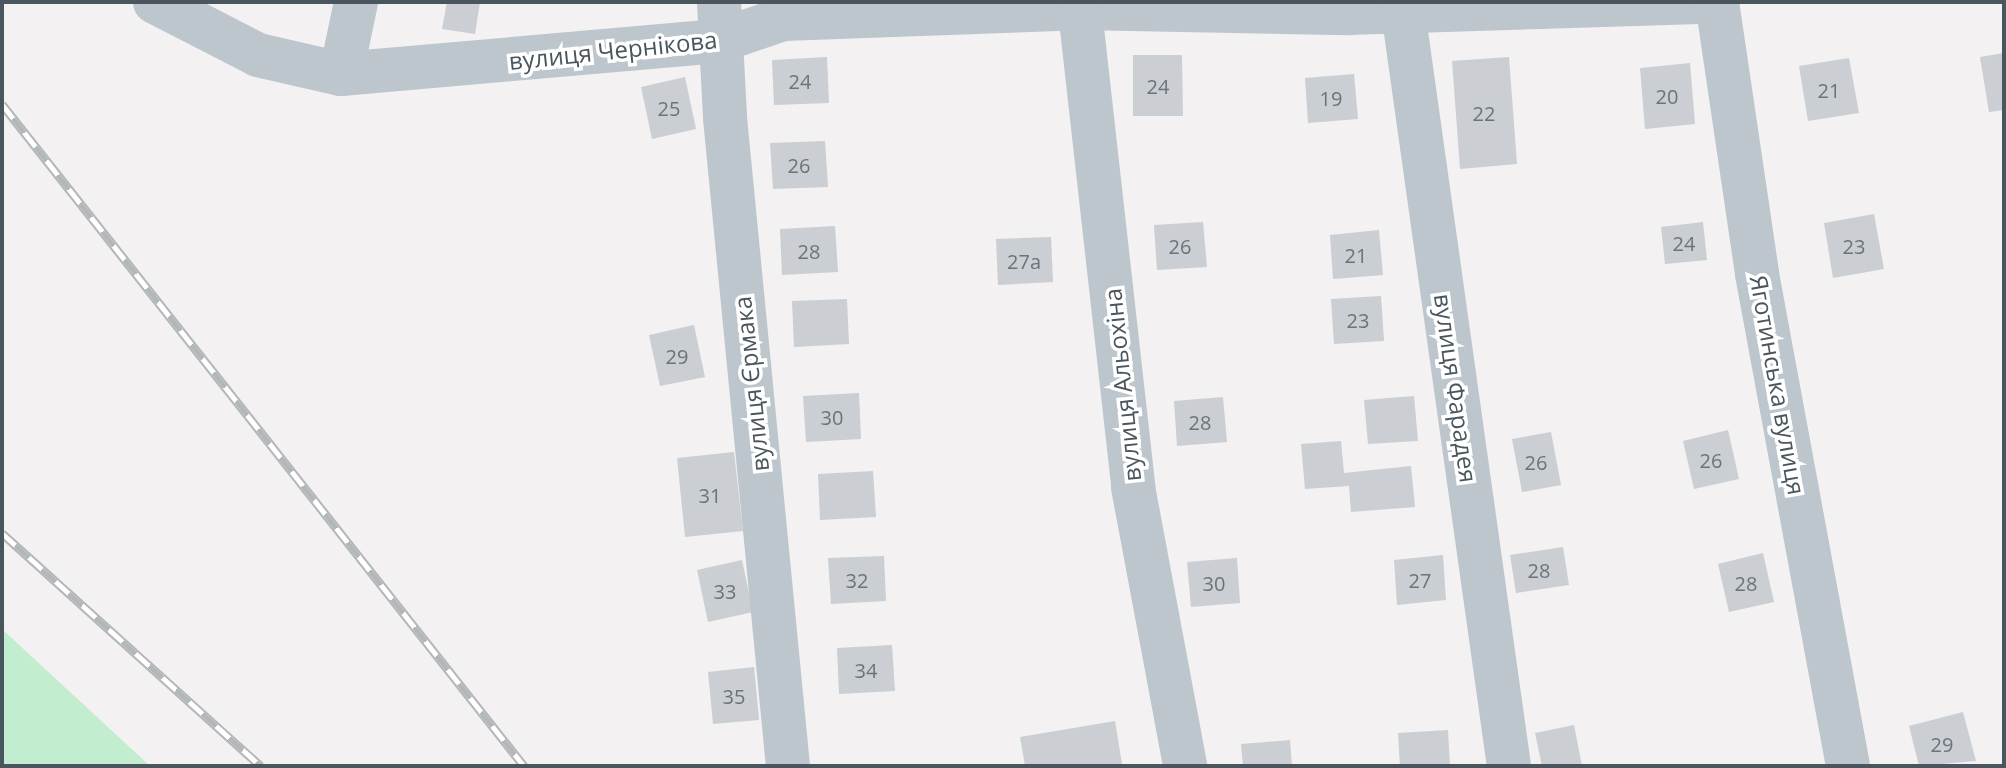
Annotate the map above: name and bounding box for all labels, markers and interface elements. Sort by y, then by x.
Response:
street label: вулиця Чернікова [507,25,719,75]
house number: 24 [789,69,811,93]
house number: 24 [1147,74,1169,98]
house number: 21 [1818,78,1840,102]
house number: 20 [1656,84,1678,108]
house number: 19 [1320,86,1342,110]
house number: 25 [658,96,680,120]
house number: 22 [1473,101,1495,125]
house number: 26 [788,153,810,177]
house number: 24 [1673,231,1695,255]
house number: 26 [1169,234,1191,258]
house number: 23 [1843,234,1865,258]
house number: 28 [798,239,820,263]
house number: 21 [1345,243,1367,267]
house number: 27а [1007,249,1041,273]
street label: Яготинська вулиця [1745,273,1811,497]
street label: вулиця Альохіна [1098,287,1146,483]
street label: вулиця Фарадея [1428,292,1484,484]
street label: вулиця Єрмака [727,295,775,473]
house number: 23 [1347,308,1369,332]
house number: 29 [666,344,688,368]
house number: 30 [821,405,843,429]
house number: 28 [1189,410,1211,434]
house number: 26 [1700,448,1722,472]
house number: 26 [1525,450,1547,474]
house number: 31 [699,483,721,507]
house number: 28 [1528,558,1550,582]
house number: 32 [846,568,868,592]
house number: 27 [1409,568,1431,592]
house number: 30 [1203,571,1225,595]
house number: 28 [1735,571,1757,595]
house number: 33 [714,579,736,603]
house number: 34 [855,658,877,682]
house number: 35 [723,684,745,708]
house number: 29 [1931,732,1953,756]

